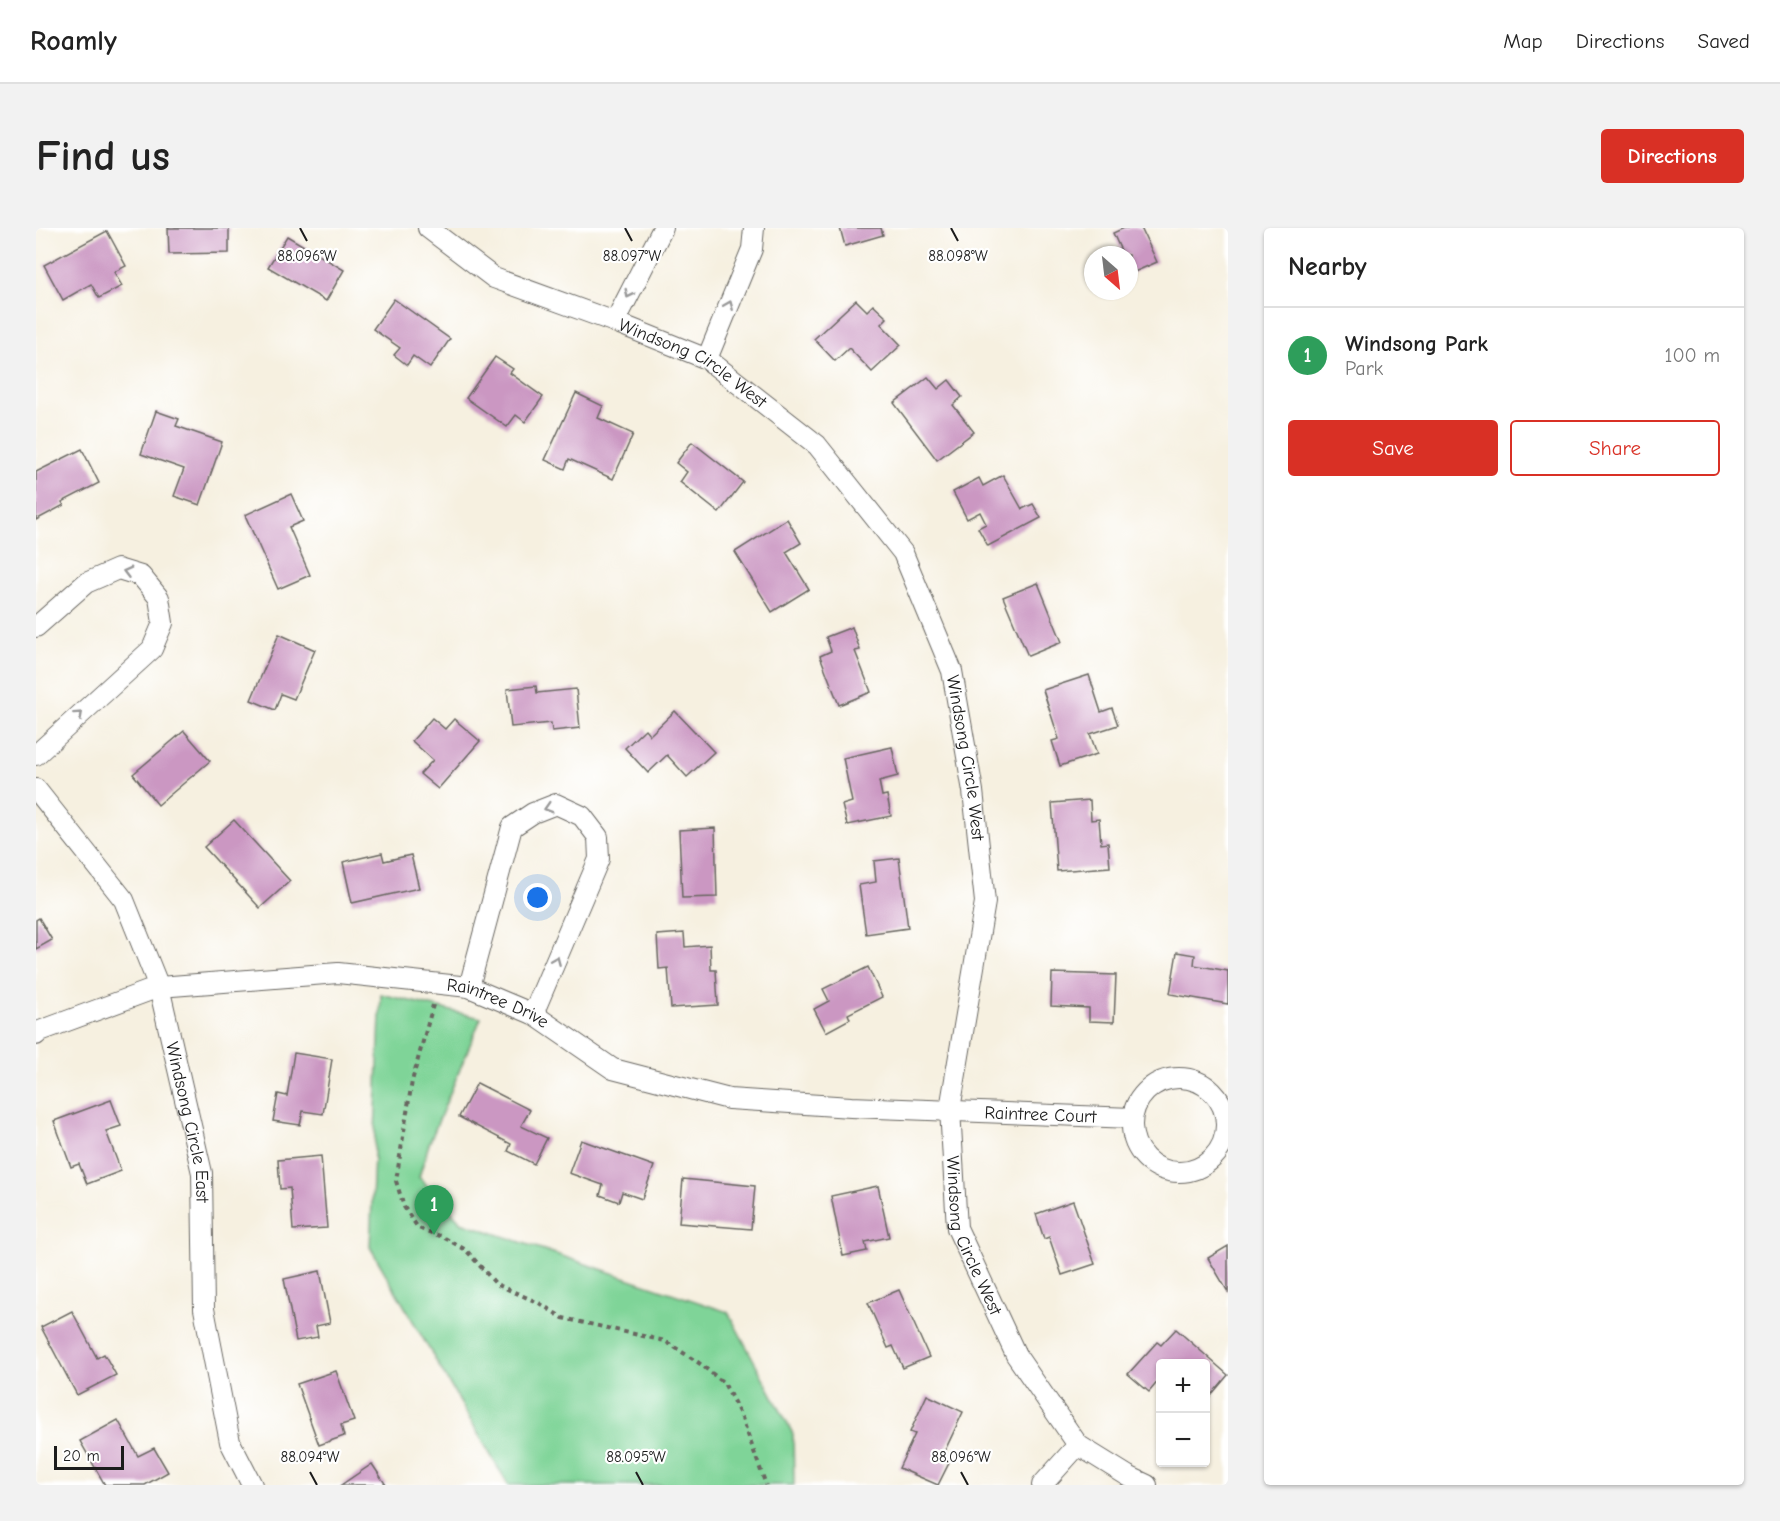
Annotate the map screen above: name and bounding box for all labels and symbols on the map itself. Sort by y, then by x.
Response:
north arrow [1084,246,1138,300]
text: 88.096°W [277,247,337,265]
text: 88.097°W [603,247,661,265]
text: 88.098°W [928,247,988,265]
one-way arrow [625,287,637,298]
one-way arrow [722,300,735,311]
street label: Windsong Circle West [615,315,771,413]
one-way arrow [122,567,132,580]
street label: Windsong Circle West [942,673,988,842]
one-way arrow [72,711,83,722]
one-way arrow [544,801,554,813]
your location [523,883,552,912]
one-way arrow [549,955,561,966]
street label: Raintree Drive [446,975,553,1033]
street label: Windsong Circle East [161,1040,212,1204]
street label: Raintree Court [984,1102,1098,1128]
street label: Windsong Circle West [942,1155,1006,1319]
pin: 1 [414,1186,454,1235]
scale bar [54,1443,124,1470]
text: 88.094°W [281,1448,339,1466]
text: 88.095°W [606,1448,666,1466]
text: 88.096°W [931,1448,991,1466]

